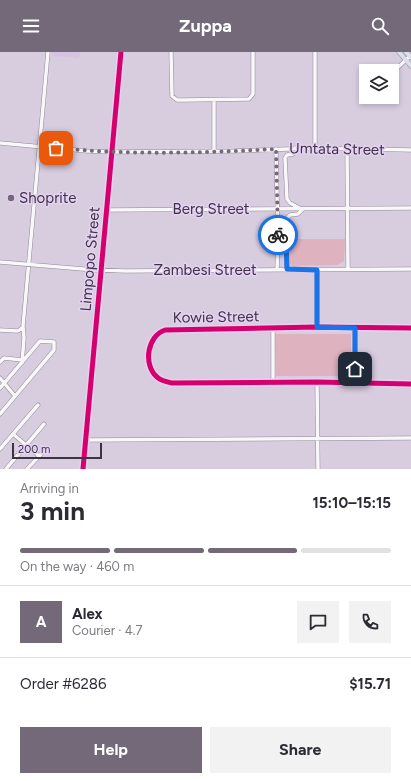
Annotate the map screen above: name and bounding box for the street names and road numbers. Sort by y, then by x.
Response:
street label: Umtata Street [289,139,385,159]
street label: Berg Street [173,200,250,218]
street label: Limpopo Street [76,206,104,312]
street label: Zambesi Street [153,261,257,279]
street label: Kowie Street [173,307,260,327]

